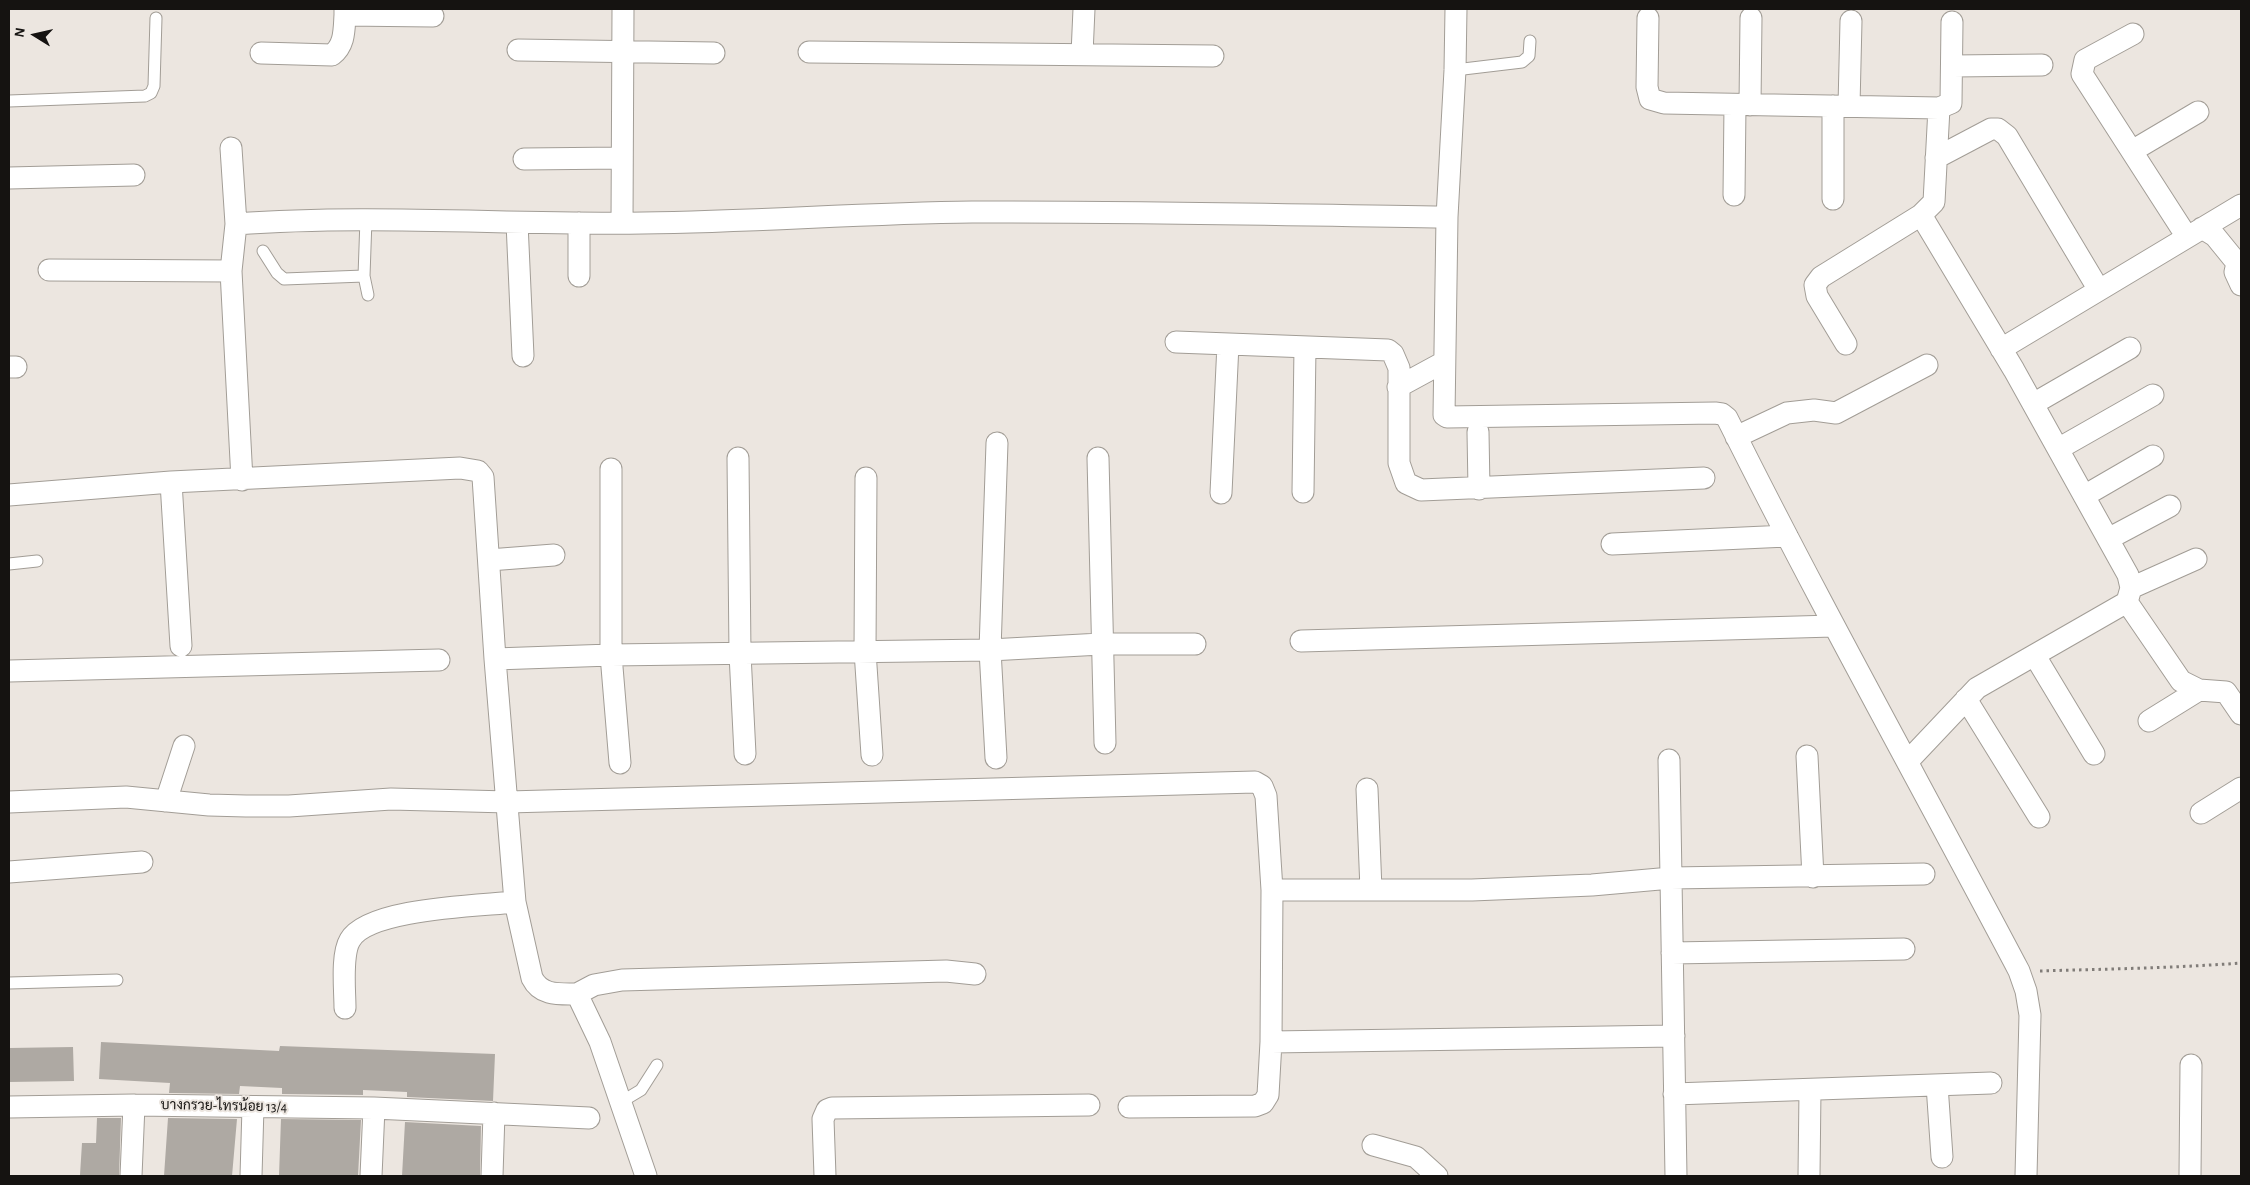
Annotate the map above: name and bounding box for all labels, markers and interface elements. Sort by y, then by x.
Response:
north arrow [10,10,60,60]
text: N [12,26,28,38]
street label: บางกรวย-ไทรน้อย 13/4 [161,1096,287,1116]

